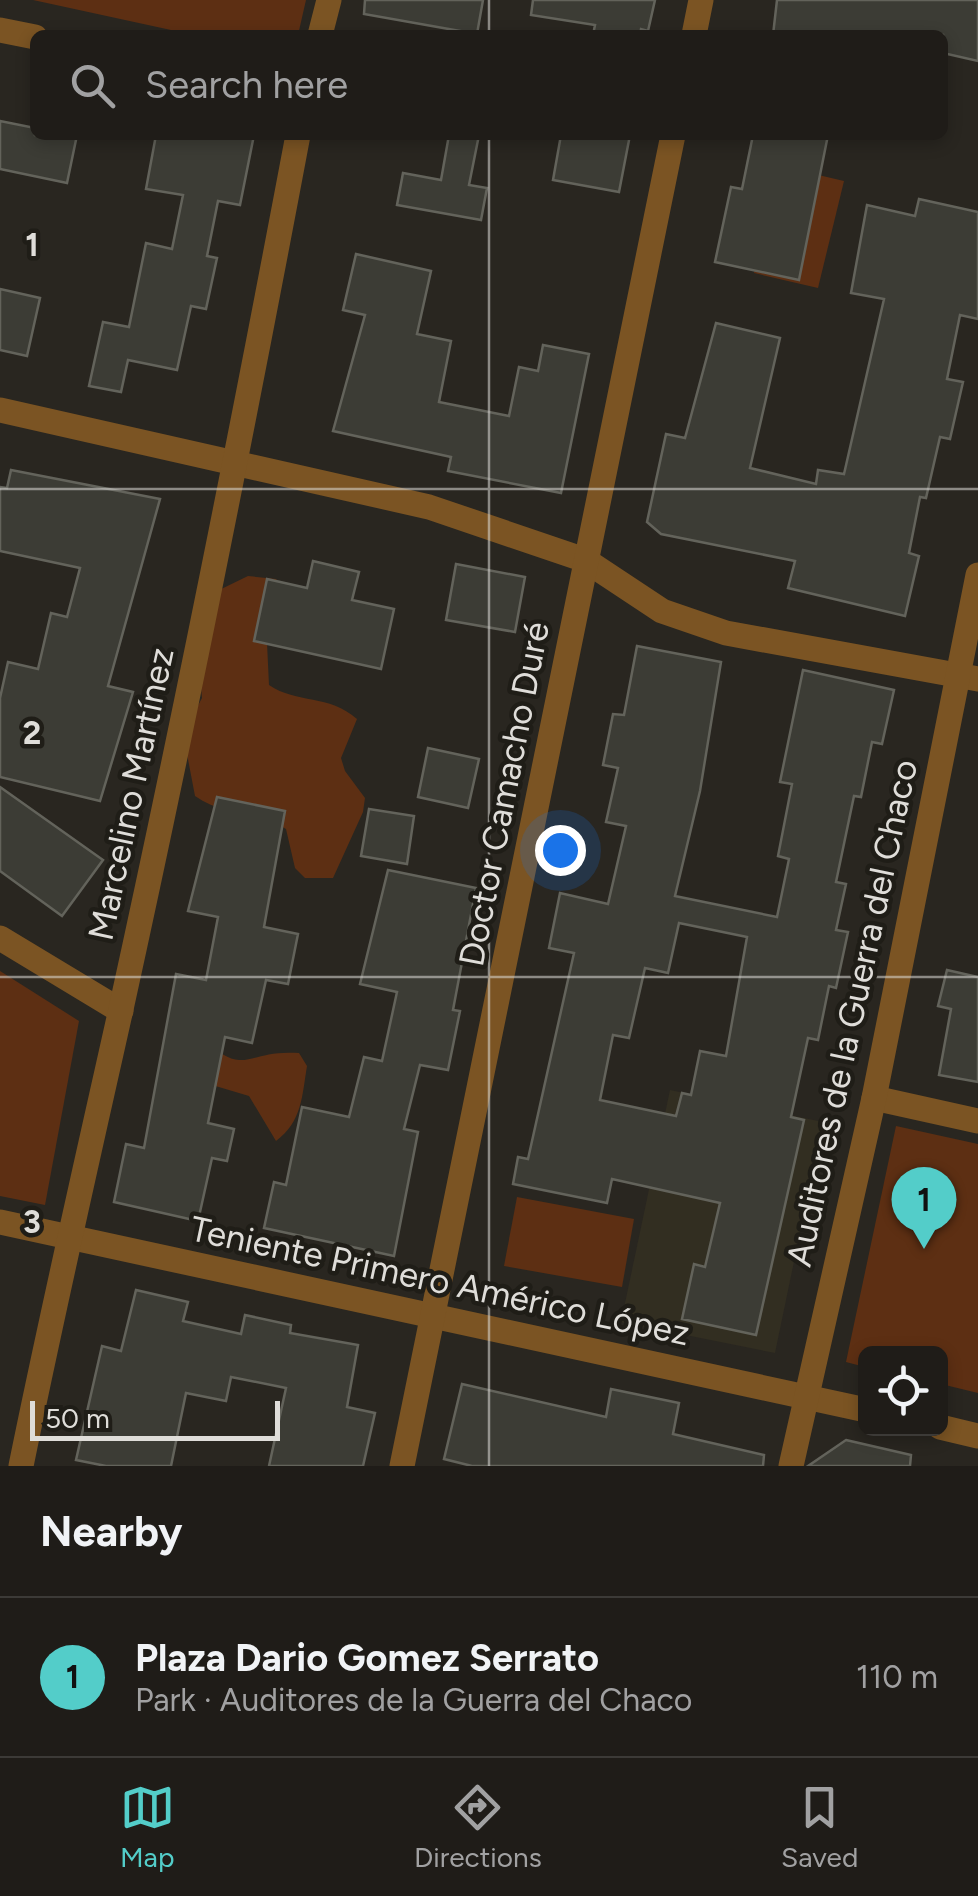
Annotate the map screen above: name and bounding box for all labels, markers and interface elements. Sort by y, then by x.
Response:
search box [30,30,948,140]
icon: search [65,58,120,113]
text: Search here [145,62,348,108]
text: 1 [25,226,39,264]
street label: Doctor Camacho Duré [450,618,558,970]
street label: Marcelino Martínez [79,644,183,944]
text: 2 [23,714,41,752]
street label: Auditores de la Guerra del Chaco [778,756,926,1270]
your location [535,825,586,876]
pin: 1 [892,1166,956,1249]
text: 3 [23,1203,41,1241]
street label: Teniente Primero Américo López [187,1208,693,1354]
map controls [858,1346,948,1436]
button: locate [858,1346,948,1436]
scale bar [30,1396,280,1440]
text: 50 m [45,1401,110,1435]
text: Nearby [40,1506,182,1557]
text: Plaza Dario Gomez Serrato [135,1635,599,1681]
text: 1 [66,1658,79,1696]
text: 110 m [856,1658,938,1696]
text: Park · Auditores de la Guerra del Chaco [135,1681,692,1719]
tab: Map [120,1780,175,1874]
tab: Directions [414,1780,542,1874]
tab: Saved [781,1780,858,1874]

